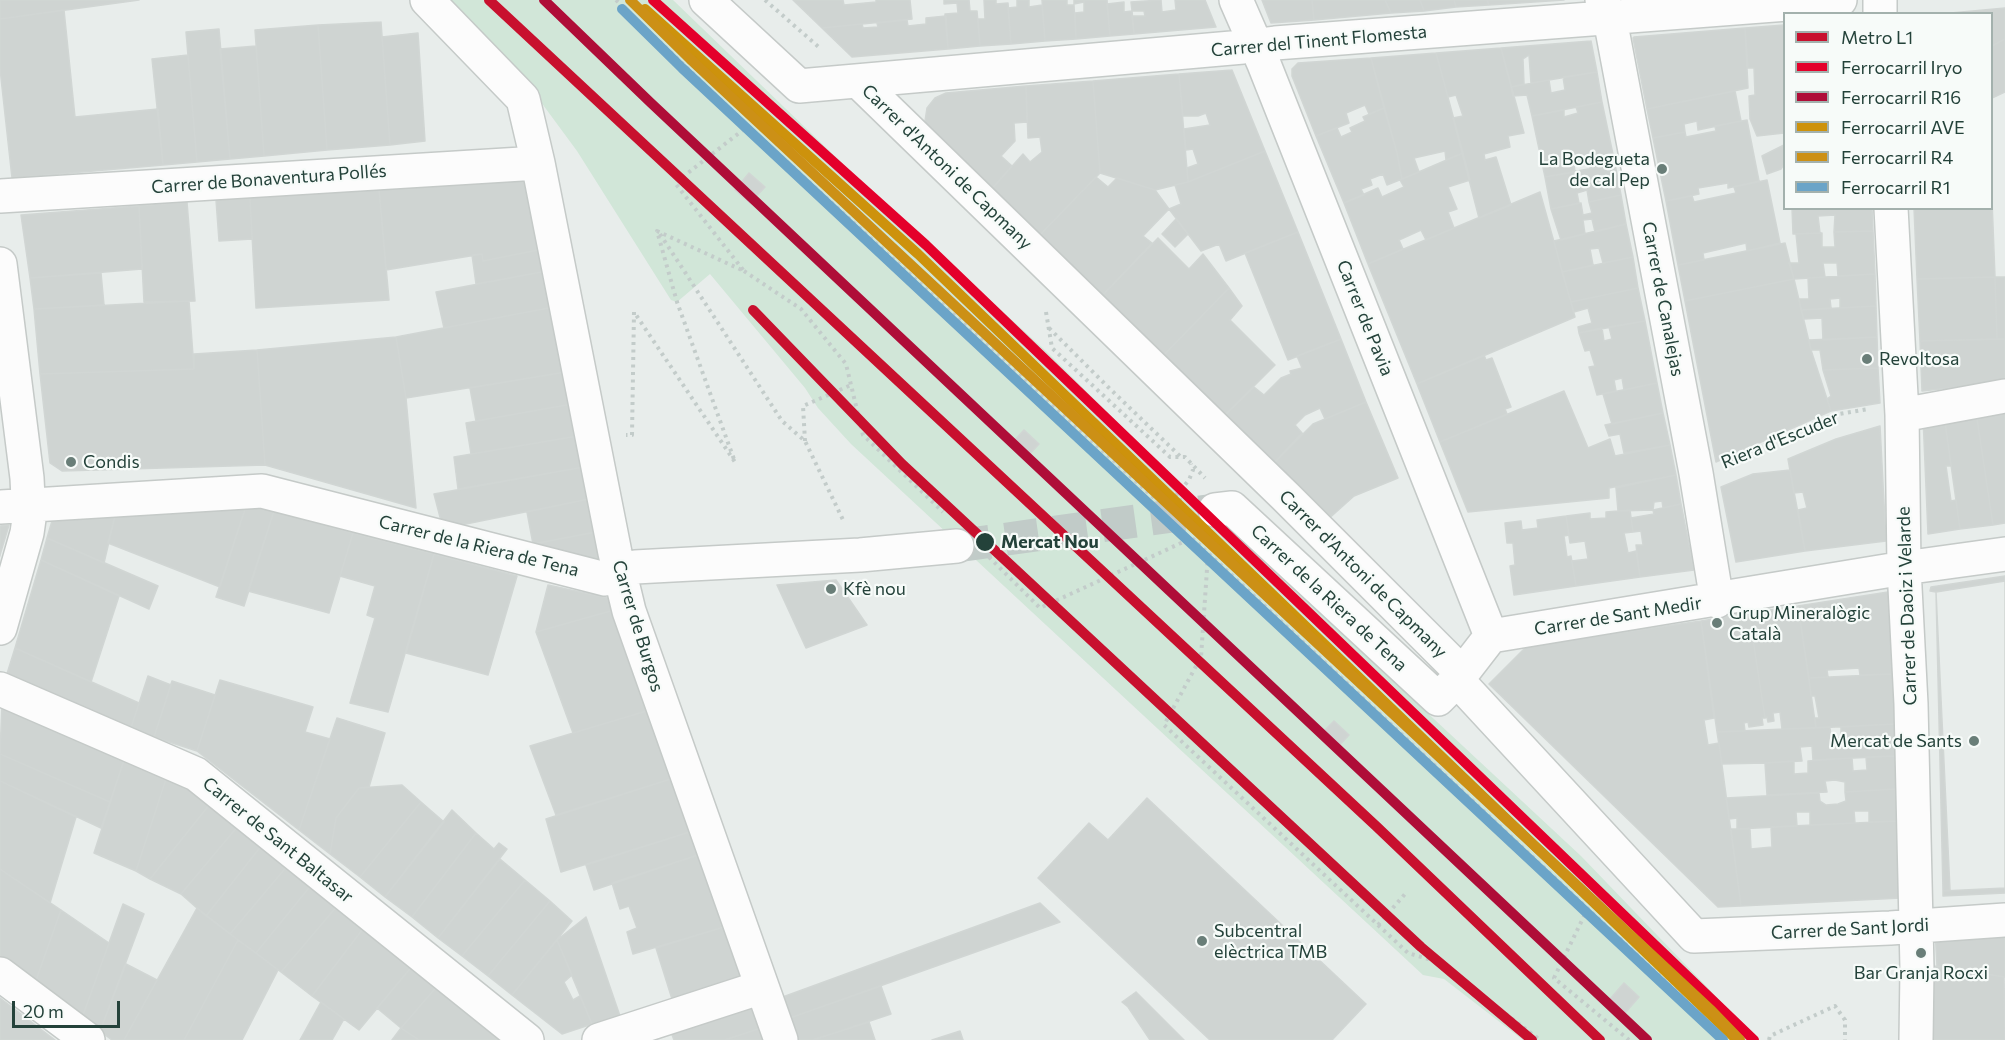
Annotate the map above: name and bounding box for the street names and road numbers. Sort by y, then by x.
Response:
street label: Carrer del Tinent Flomesta [1210,21,1428,61]
street label: Carrer d'Antoni de Capmany [857,80,1037,254]
street label: Carrer de Bonaventura Pollés [151,160,387,198]
street label: Carrer de Canalejas [1637,220,1689,378]
street label: Carrer de Pavia [1332,257,1398,379]
street label: Riera d'Escuder [1718,407,1842,473]
street label: Carrer d'Antoni de Capmany [1275,486,1451,662]
street label: Carrer de Daoiz i Velarde [1893,506,1921,706]
street label: Carrer de la Riera de Tena [377,511,581,581]
street label: Carrer de la Riera de Tena [1246,520,1412,676]
street label: Carrer de Burgos [608,558,668,694]
street label: Carrer de Sant Medir [1533,592,1703,640]
street label: Carrer de Sant Baltasar [198,773,358,907]
street label: Carrer de Sant Jordi [1770,914,1930,944]

